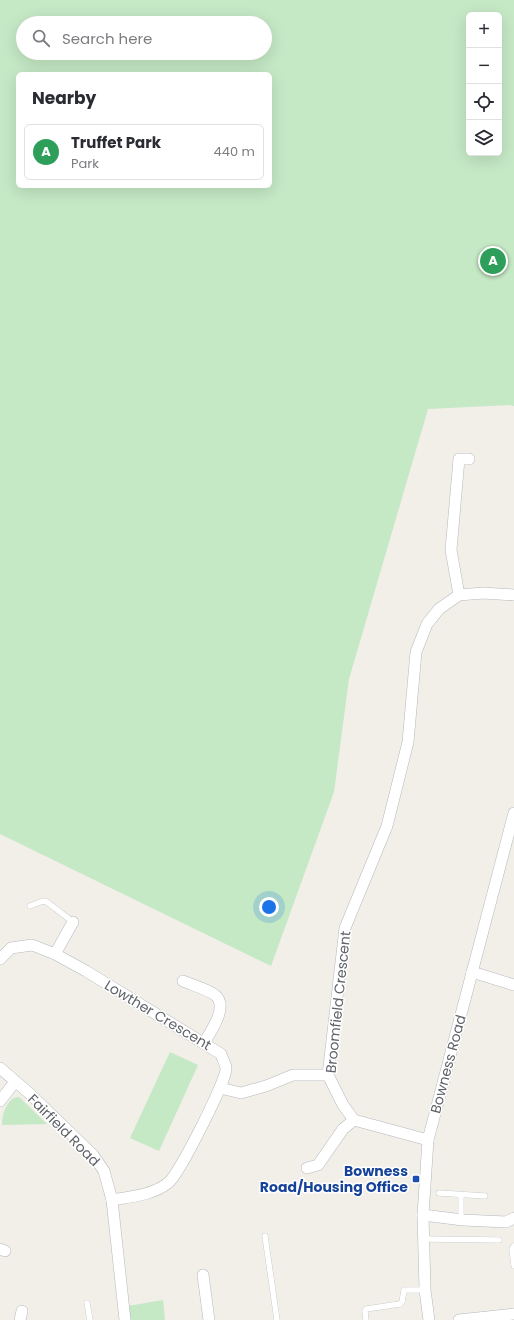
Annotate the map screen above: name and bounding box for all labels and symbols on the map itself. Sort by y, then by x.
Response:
pin: A [480,246,506,276]
your location [259,897,279,917]
street label: Broomfield Crescent [321,930,355,1074]
street label: Lowther Crescent [101,975,215,1055]
street label: Bowness Road [425,1012,471,1116]
street label: Fairfield Road [23,1089,105,1171]
place label: Bowness Road/Housing Office [260,1161,408,1197]
marker: Bowness Road/Housing Office [411,1174,421,1184]

